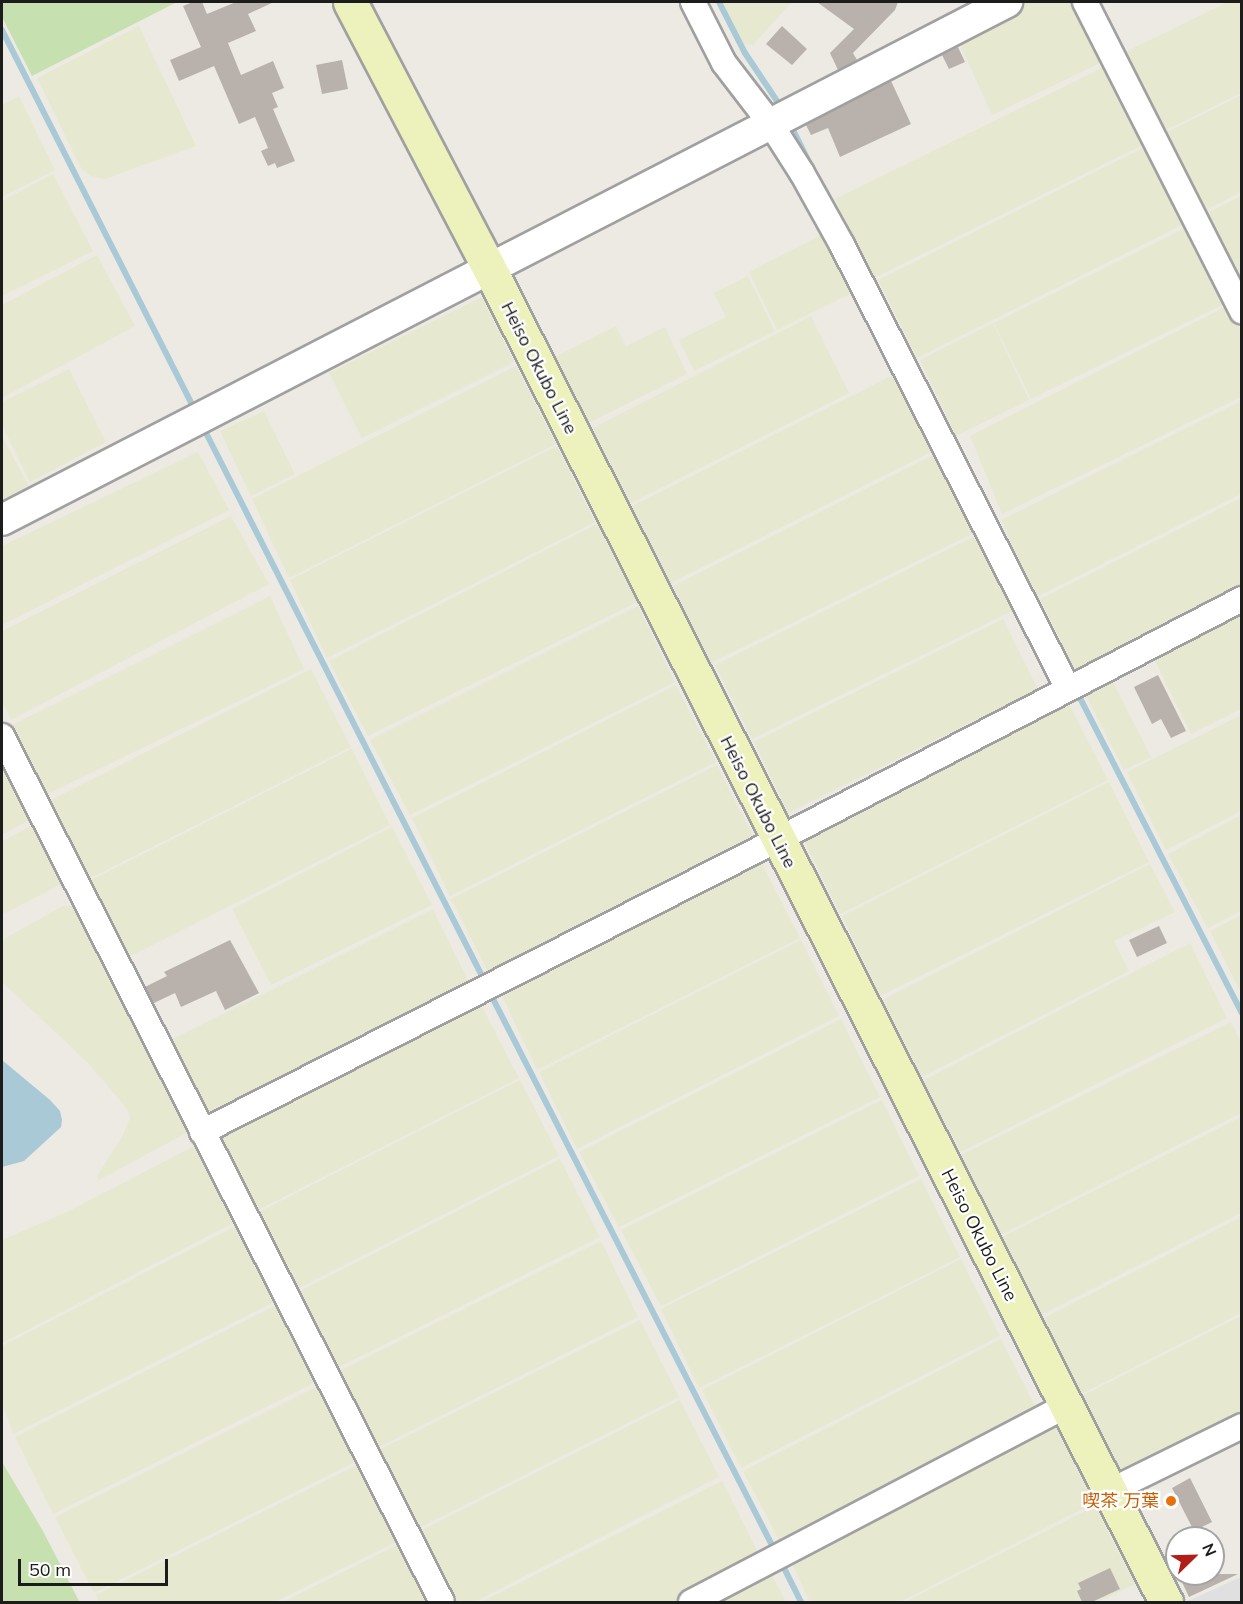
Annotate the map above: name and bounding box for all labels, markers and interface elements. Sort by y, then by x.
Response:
street label: Heiso Okubo Line [496,298,582,438]
street label: Heiso Okubo Line [715,732,801,872]
street label: Heiso Okubo Line [936,1165,1022,1305]
place label: 喫茶 万葉 [1082,1490,1159,1512]
marker: 喫茶 万葉 [1164,1494,1178,1508]
north arrow [1165,1526,1225,1586]
text: N [1198,1540,1221,1559]
scale bar [21,1547,171,1585]
text: 50 m [29,1558,71,1581]

